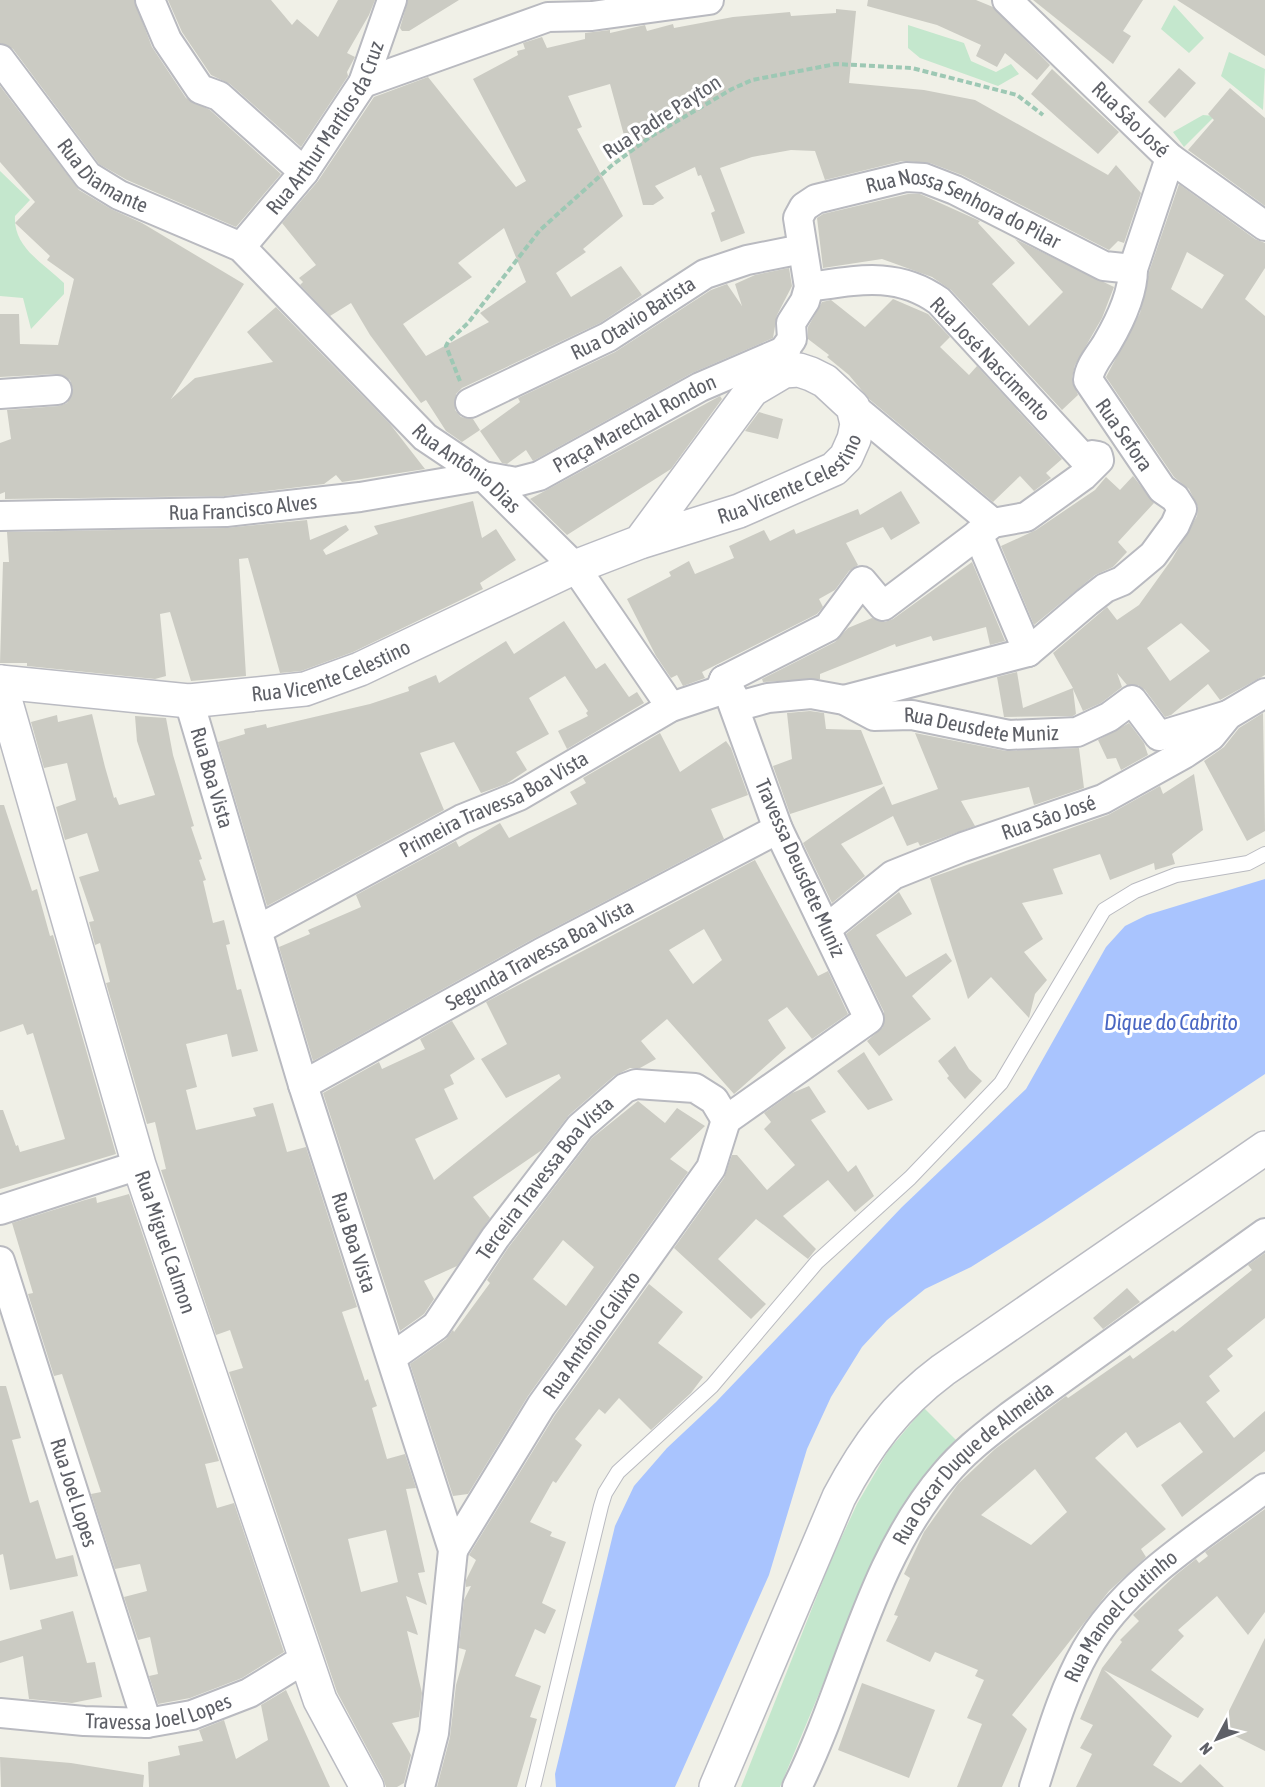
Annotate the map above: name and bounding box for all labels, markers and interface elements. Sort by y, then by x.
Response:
street label: Rua Arthur Martios da Cruz [261,37,388,219]
street label: Rua Padre Payton [598,69,725,163]
street label: Rua Sâo José [1088,76,1175,162]
street label: Rua Diamante [53,133,152,217]
street label: Rua Nossa Senhora do Pilar [863,163,1066,253]
street label: Rua Otavio Batista [567,271,699,364]
street label: Rua José Nascimento [926,292,1056,425]
street label: Praça Marechal Rondon [548,369,719,477]
street label: Rua Sefora [1091,394,1158,475]
street label: Rua Antônio Dias [408,418,526,517]
street label: Rua Vicente Celestino [714,430,866,528]
street label: Rua Francisco Alves [168,489,318,524]
street label: Rua Vicente Celestino [250,634,414,705]
street label: Rua Deusdete Muniz [903,702,1059,746]
street label: Rua Boa Vista [186,724,239,831]
street label: Primeira Travessa Boa Vista [395,745,592,862]
street label: Travessa Deusdete Muniz [751,775,851,961]
street label: Rua Sâo José [998,789,1099,844]
street label: Segunda Travessa Boa Vista [441,894,637,1015]
water label: Dique do Cabrito [1104,1009,1238,1035]
street label: Terceira Travessa Boa Vista [471,1091,618,1264]
street label: Rua Miguel Calmon [131,1167,201,1316]
street label: Rua Boa Vista [327,1189,382,1295]
street label: Rua Antônio Calixto [537,1266,645,1403]
street label: Rua Oscar Duque de Almeida [887,1376,1058,1548]
street label: Rua Joel Lopes [46,1435,103,1550]
street label: Rua Manoel Coutinho [1059,1544,1182,1686]
street label: Travessa Joel Lopes [85,1688,234,1734]
north arrow [1187,1709,1247,1769]
text: N [1196,1739,1216,1758]

